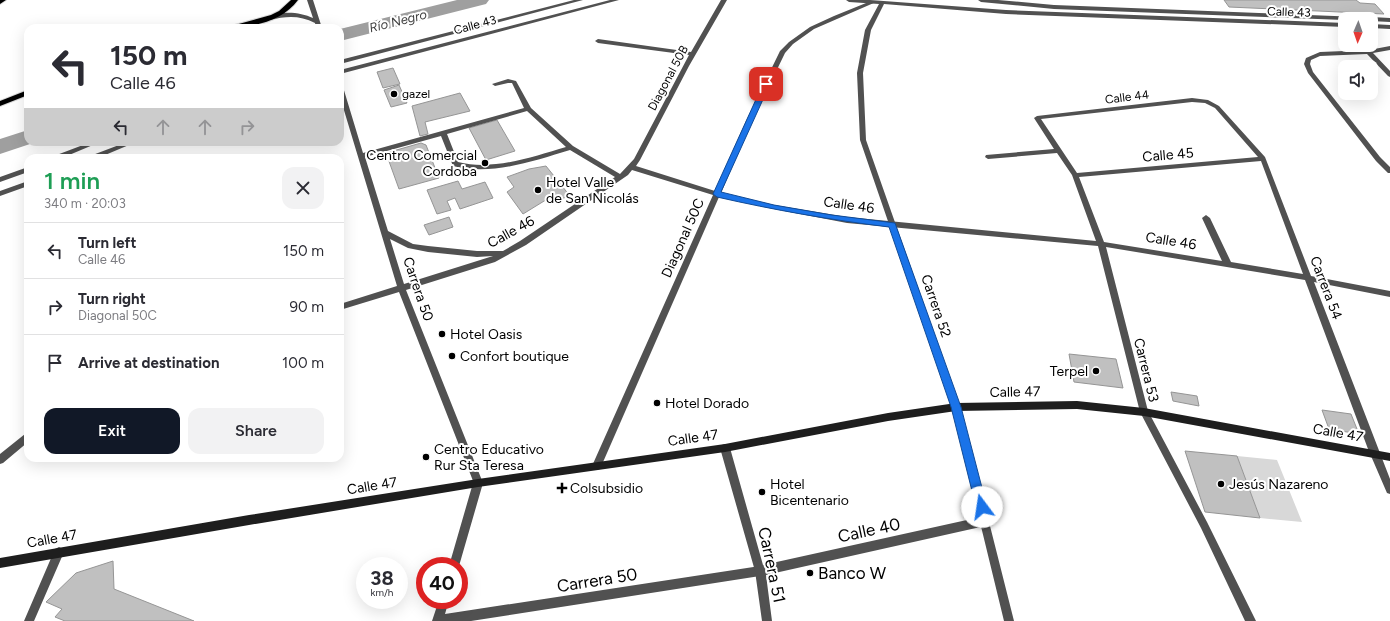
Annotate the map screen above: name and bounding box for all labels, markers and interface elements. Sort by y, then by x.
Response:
street label: Calle 43 [1267,4,1311,20]
water label: Río Negro [368,7,429,35]
north arrow [1338,12,1378,52]
map controls [1338,12,1378,100]
street label: Calle 43 [452,13,498,37]
text: 150 m [110,38,187,72]
icon: left [44,40,96,92]
street label: Diagonal 50B [645,43,691,113]
button: sound [1338,60,1378,100]
pin [749,67,783,101]
text: Calle 46 [110,72,176,94]
icon: arrive [755,73,777,95]
place label: gazel [402,87,430,101]
street label: Calle 44 [1104,87,1150,107]
marker: gazel [389,89,399,99]
icon: left [110,116,132,138]
icon: ahead [152,116,174,138]
icon: ahead [194,116,216,138]
icon: right [236,116,258,138]
street label: Calle 45 [1142,144,1194,166]
place label: Centro Comercial Cordoba [366,147,477,180]
marker: Centro Comercial Cordoba [480,158,490,168]
text: 1 min [44,166,100,195]
button: close [282,167,324,209]
place label: Hotel Valle de San Nicolás [546,174,639,207]
marker: Hotel Valle de San Nicolás [533,185,543,195]
street label: Calle 46 [823,193,876,217]
text: 340 m · 20:03 [44,196,126,211]
street label: Diagonal 50C [658,196,708,280]
street label: Calle 46 [485,212,538,252]
street label: Calle 46 [1144,229,1198,253]
text: Turn left [78,234,136,252]
icon: left [44,240,66,262]
text: 150 m [283,242,324,260]
text: Calle 46 [78,252,125,267]
street label: Carrera 54 [1306,254,1346,322]
street label: Carrera 50 [399,255,437,323]
street label: Carrera 52 [917,272,955,340]
text: Turn right [78,290,146,308]
icon: right [44,296,66,318]
text: 90 m [289,298,324,316]
text: Diagonal 50C [78,308,157,323]
place label: Hotel Oasis [450,326,522,343]
marker: Hotel Oasis [437,329,447,339]
street label: Carrera 53 [1130,336,1162,404]
place label: Confort boutique [460,348,569,365]
marker: Confort boutique [447,351,457,361]
icon: arrive [44,352,66,374]
text: Arrive at destination [78,354,219,372]
text: 100 m [282,354,324,372]
place label: Terpel [1050,363,1088,380]
marker: Terpel [1091,366,1101,376]
street label: Calle 47 [989,383,1041,401]
place label: Hotel Dorado [665,395,749,412]
marker: Hotel Dorado [652,398,662,408]
button: Exit [44,408,180,454]
button: Share [188,408,324,454]
street label: Calle 47 [1312,420,1365,446]
street label: Calle 47 [667,426,720,450]
place label: Centro Educativo Rur Sta Teresa [434,441,544,474]
marker: Centro Educativo Rur Sta Teresa [421,452,431,462]
street label: Calle 47 [346,474,399,498]
place label: Hotel Bicentenario [770,476,849,509]
place label: Jesús Nazareno [1229,476,1328,493]
marker: Jesús Nazareno [1216,479,1226,489]
place label: Colsubsidio [570,480,643,497]
marker: Colsubsidio [557,483,567,493]
position arrow [961,486,1003,528]
marker: Hotel Bicentenario [757,487,767,497]
street label: Calle 40 [836,514,902,546]
street label: Carrera 51 [754,525,790,605]
street label: Calle 47 [26,526,79,552]
speed limit sign: 40 [416,557,468,609]
place label: Banco W [818,563,887,583]
street label: Carrera 50 [555,564,639,596]
text: 38 [370,566,394,590]
marker: Banco W [805,568,815,578]
text: km/h [371,586,393,599]

